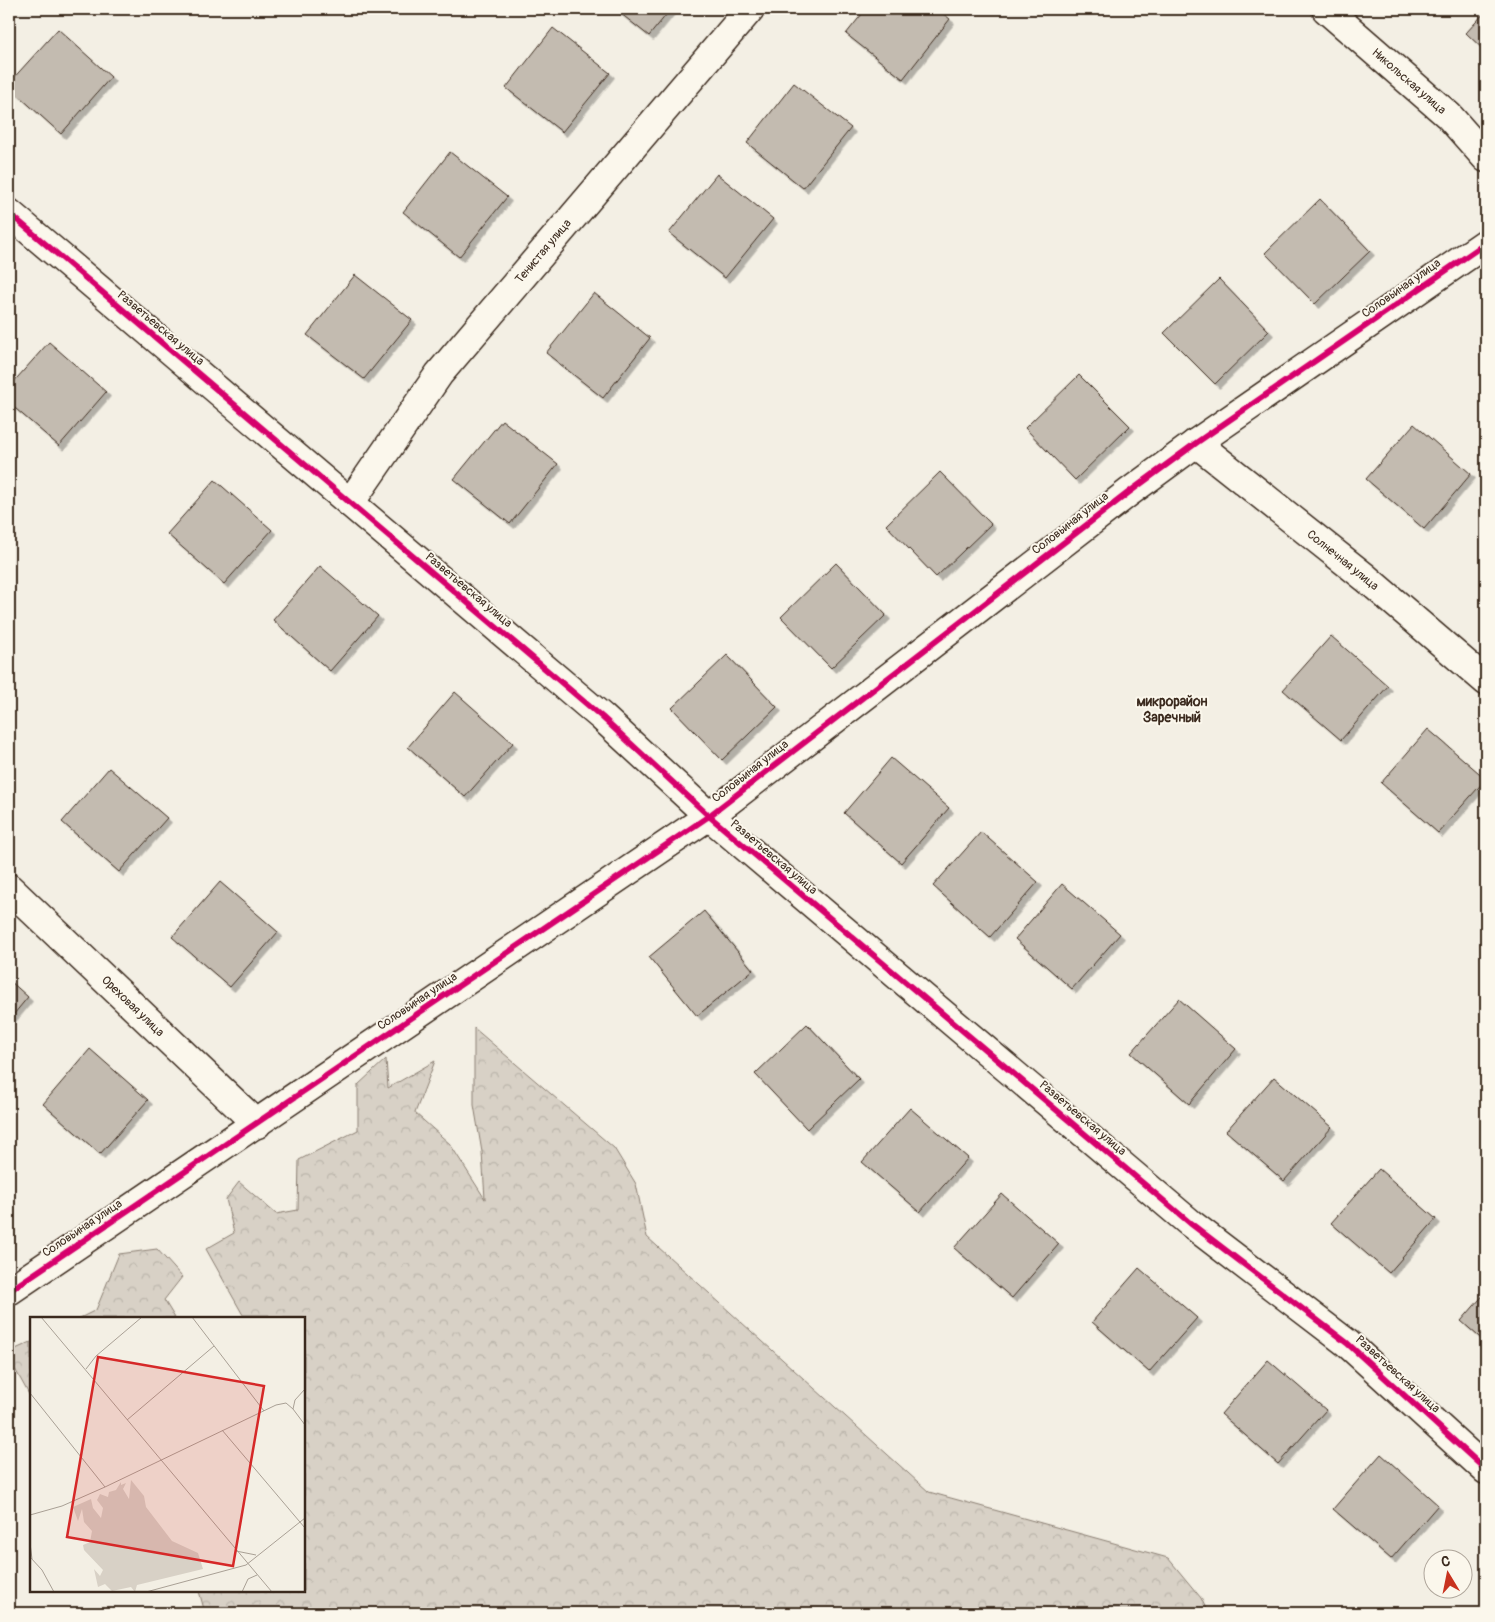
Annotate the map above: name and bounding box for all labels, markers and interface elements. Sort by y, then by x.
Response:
street label: Никольская улица [1369,45,1449,118]
street label: Тенистая улица [512,216,575,287]
street label: Соловьиная улица [1359,255,1444,321]
street label: Разветьевская улица [114,288,207,369]
street label: Соловьиная улица [1029,489,1112,558]
street label: Солнечная улица [1304,527,1382,594]
street label: Разветьевская улица [422,550,515,631]
district label: микрорайон Заречный [1136,693,1208,726]
street label: Соловьиная улица [709,737,792,806]
street label: Разветьевская улица [727,817,820,898]
street label: Соловьиная улица [375,969,460,1034]
street label: Ореховая улица [98,973,167,1040]
street label: Разветьевская улица [1036,1078,1129,1159]
street label: Соловьиная улица [40,1196,125,1261]
inset map [30,1317,305,1592]
street label: Разветьевская улица [1352,1332,1443,1417]
north arrow [1422,1550,1472,1600]
text: С [1440,1553,1452,1571]

